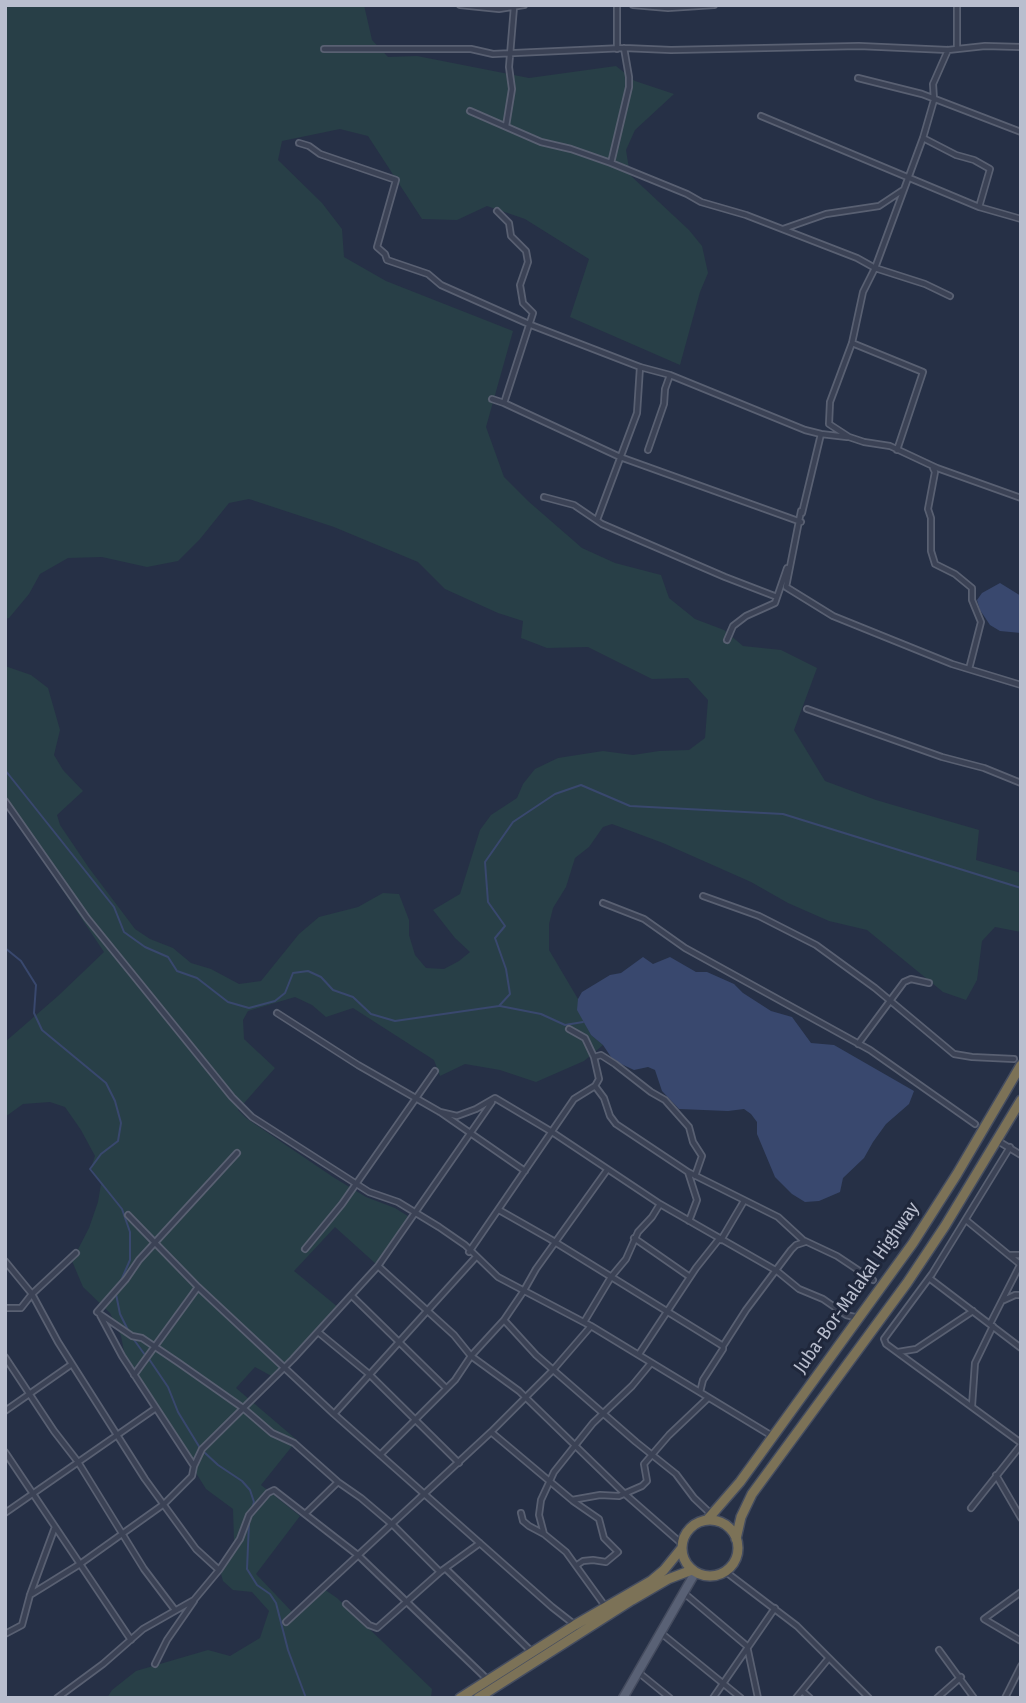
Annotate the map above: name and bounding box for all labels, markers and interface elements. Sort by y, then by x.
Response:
street label: Juba-Bor-Malakal Highway [789,1198,925,1378]

